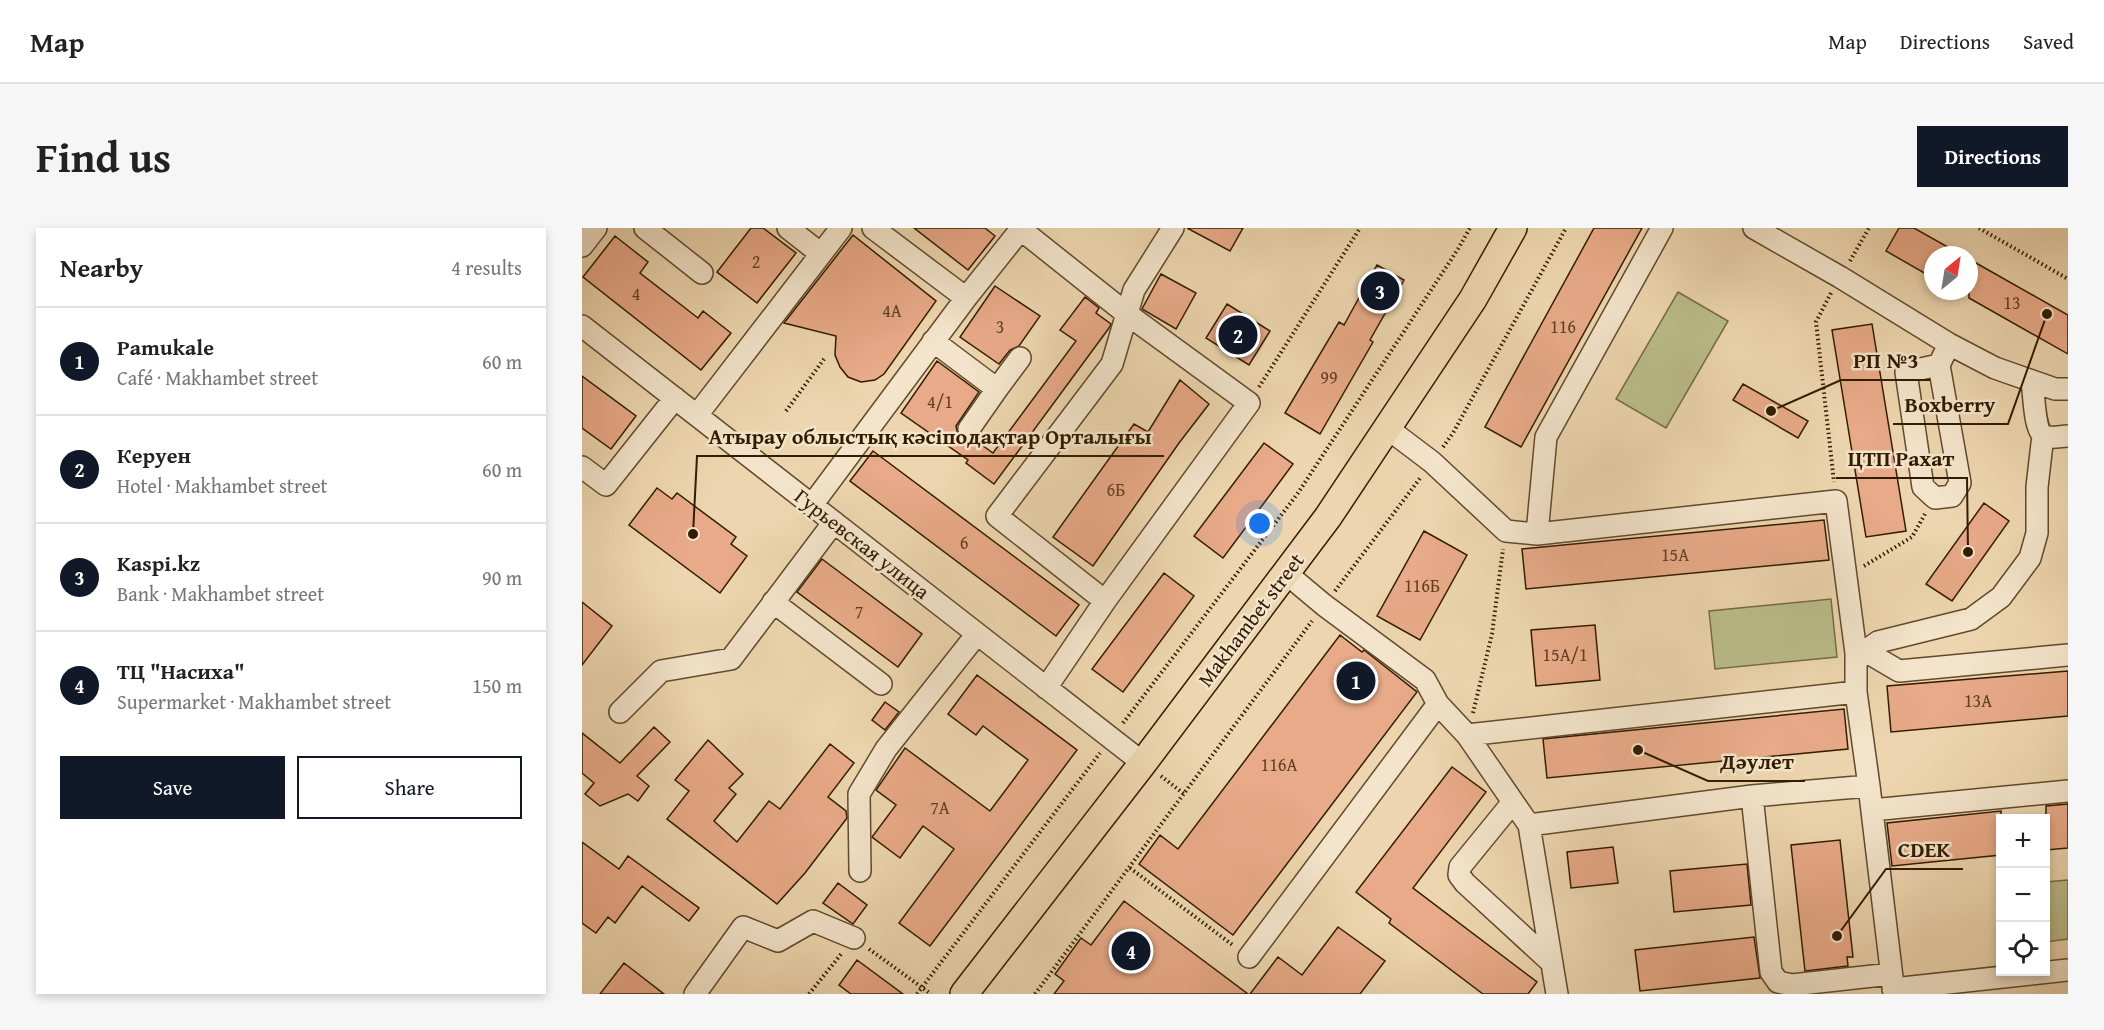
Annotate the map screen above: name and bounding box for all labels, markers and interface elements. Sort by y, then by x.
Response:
text: Map [30,21,84,62]
text: Map [1828,26,1867,57]
text: Directions [1900,26,1990,57]
text: Saved [2023,26,2074,57]
text: Find us [36,126,171,187]
button: Directions [1917,126,2068,187]
north arrow [1924,246,1978,300]
text: Nearby [60,248,143,287]
house number: 2 [752,248,760,275]
text: 4 results [451,253,522,282]
pin: 3 [1360,268,1400,314]
house number: 4 [632,280,640,307]
house number: 13 [2003,289,2021,316]
house number: 4А [882,297,902,324]
pin: 2 [1218,312,1258,358]
house number: 3 [996,313,1004,340]
house number: 116 [1550,313,1576,340]
text: Pamukale [117,331,214,363]
callout: РП №3 [1841,340,1930,380]
text: РП №3 [1853,344,1919,376]
text: 1 [74,347,85,376]
text: 60 m [482,347,522,376]
text: Café · Makhambet street [117,363,318,392]
house number: 99 [1320,364,1338,391]
callout: Boxberry [1893,384,2008,424]
house number: 4/1 [927,388,953,415]
text: Boxberry [1905,388,1996,420]
callout: Атырау облыстық кәсіподақтар Орталығы [697,416,1164,456]
text: Атырау облыстық кәсіподақтар Орталығы [709,420,1151,452]
callout: ЦТП Рахат [1836,438,1967,478]
text: Керуен [117,439,191,471]
text: ЦТП Рахат [1848,442,1954,474]
text: 2 [74,455,85,484]
text: 60 m [482,455,522,484]
text: Hotel · Makhambet street [117,471,328,500]
house number: 6Б [1107,476,1125,503]
street label: Гурьевская улица [788,481,937,606]
your location [1245,509,1274,538]
house number: 6 [960,529,968,556]
house number: 15А [1661,541,1689,568]
street label: Makhambet street [1190,546,1312,693]
text: Kaspi.kz [117,547,200,579]
text: 3 [74,563,85,592]
text: 90 m [482,563,522,592]
house number: 116Б [1404,572,1440,599]
text: Bank · Makhambet street [117,579,324,608]
house number: 7 [855,598,863,625]
house number: 15А/1 [1542,641,1588,668]
text: ТЦ "Насиха" [117,655,245,687]
pin: 1 [1336,658,1376,704]
text: 4 [74,671,85,700]
text: 150 m [472,671,522,700]
text: Supermarket · Makhambet street [117,687,391,716]
house number: 13А [1964,687,1992,714]
callout: Дәулет [1708,741,1805,781]
text: Дәулет [1719,745,1794,777]
house number: 116А [1261,751,1298,778]
button: Save [60,756,285,819]
button: Share [297,756,522,819]
house number: 7А [930,794,950,821]
map controls [1996,814,2050,976]
button: + [1996,814,2050,868]
callout: CDEK [1886,829,1963,869]
text: CDEK [1898,833,1950,865]
button: − [1996,868,2050,922]
button: locate [1996,922,2050,976]
pin: 4 [1112,928,1150,974]

